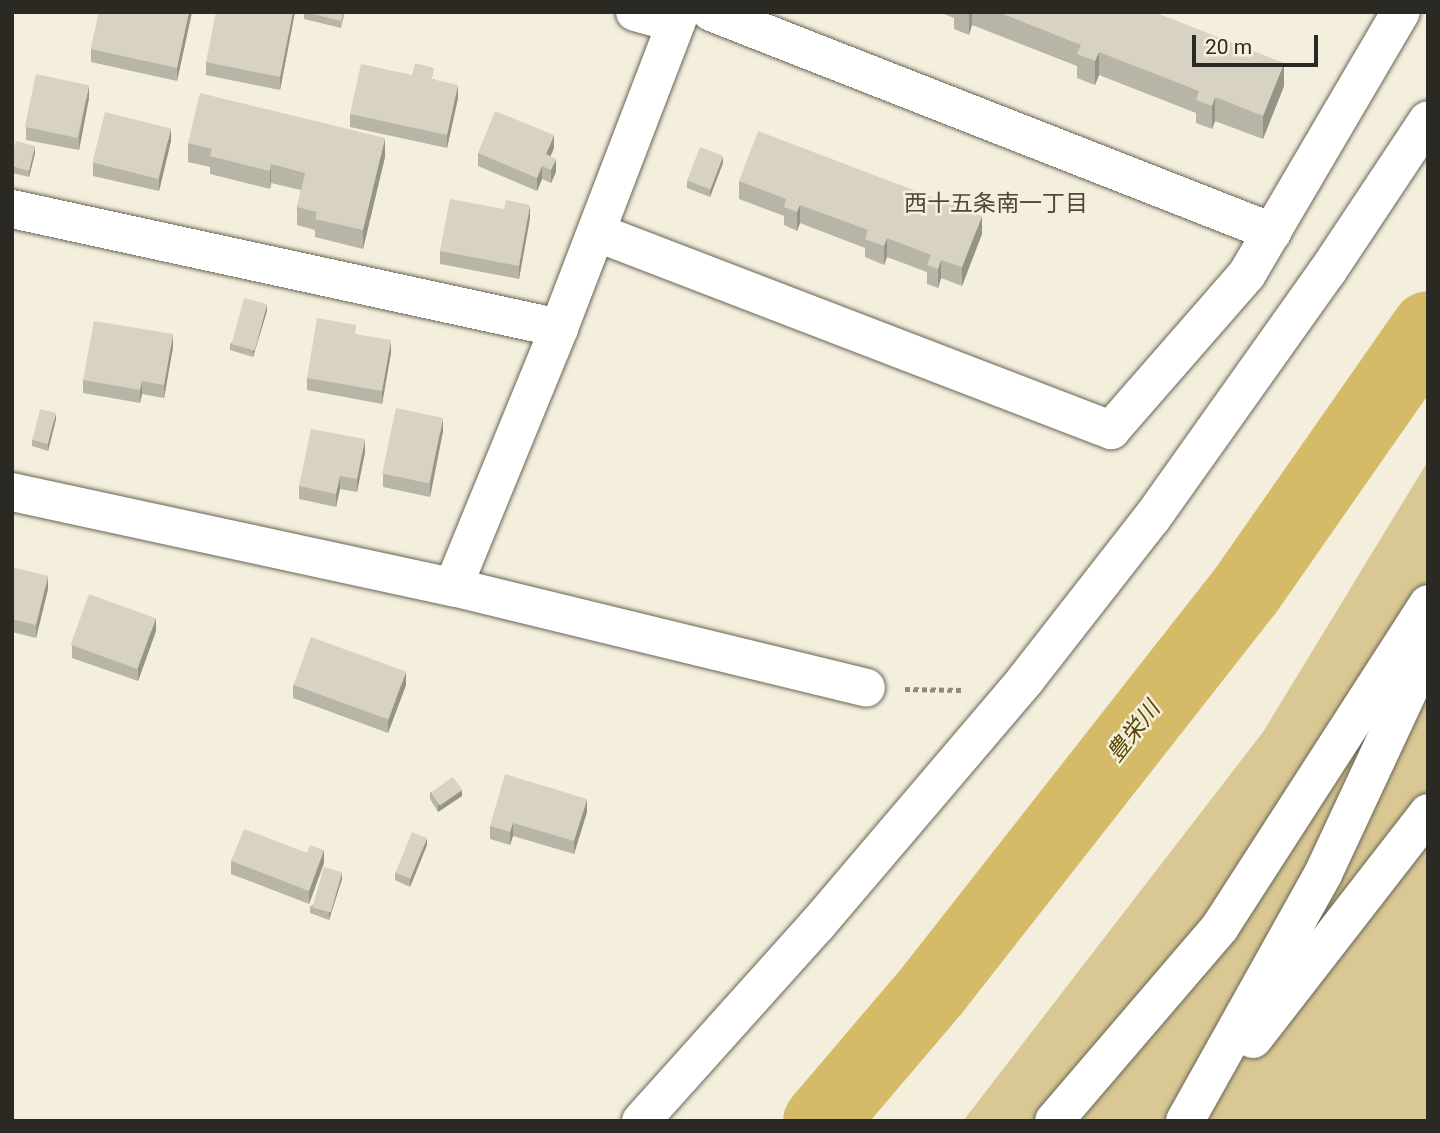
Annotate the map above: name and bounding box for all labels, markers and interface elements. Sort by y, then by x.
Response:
scale bar [1195,21,1321,65]
text: 20 m [1205,35,1252,59]
district label: 西十五条南一丁目 [904,190,1088,218]
water label: 豊栄川 [1102,696,1166,768]

